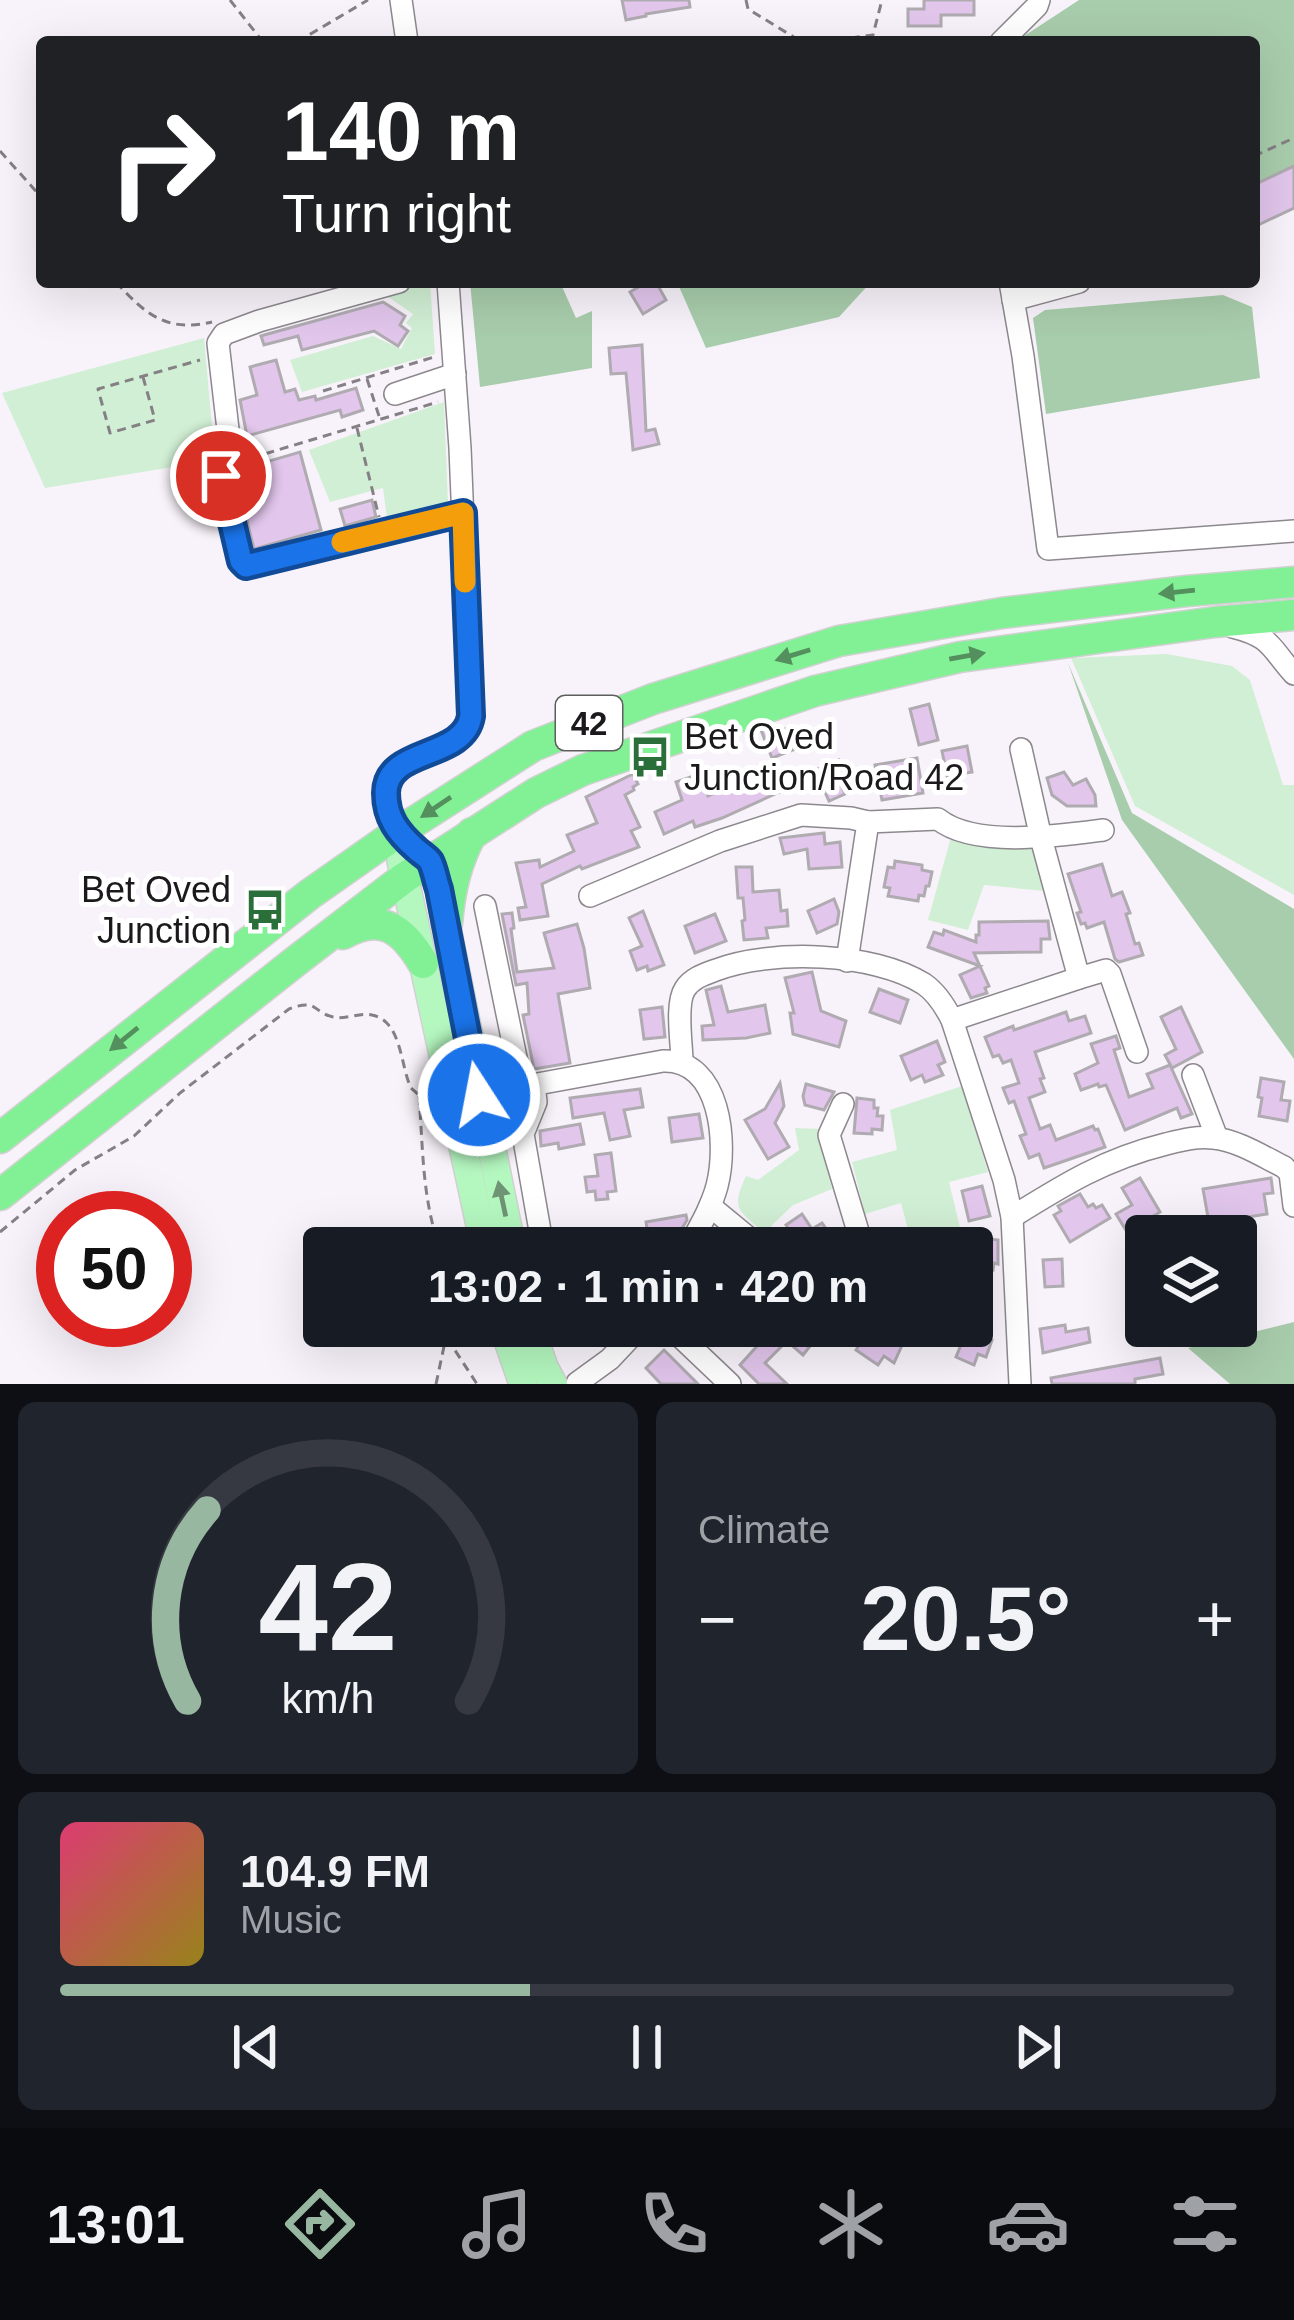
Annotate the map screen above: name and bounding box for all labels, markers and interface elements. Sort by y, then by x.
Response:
icon: right [84,84,240,240]
text: 140 m [282,84,520,178]
text: Turn right [282,183,511,243]
pin [170,425,272,527]
icon: arrive [188,443,254,509]
one-way arrow [1158,583,1196,602]
one-way arrow [774,647,811,665]
one-way arrow [948,647,986,665]
road number: 42 [556,696,622,750]
place label: Bet Oved Junction/Road 42 [684,716,964,798]
bus stop icon: Bet Oved Junction/Road 42 [627,734,673,780]
one-way arrow [420,795,453,817]
place label: Bet Oved Junction [81,869,231,951]
bus stop icon: Bet Oved Junction [242,887,288,933]
one-way arrow [108,1026,139,1051]
position arrow [416,1032,542,1158]
one-way arrow [491,1179,510,1217]
speed limit sign: 50 [36,1191,192,1347]
map controls [1125,1215,1257,1347]
button: layers [1125,1215,1257,1347]
text: 13:02 · 1 min · 420 m [428,1261,868,1312]
text: Climate [698,1508,830,1551]
text: 42 [259,1537,397,1676]
text: 20.5° [860,1569,1072,1669]
text: − [698,1582,737,1656]
text: + [1195,1582,1234,1656]
text: km/h [282,1674,374,1722]
text: 104.9 FM [240,1846,430,1897]
text: Music [240,1898,342,1941]
icon: previous [223,2014,289,2080]
icon: pause [614,2014,680,2080]
icon: next [1005,2014,1071,2080]
icon: directions [278,2182,362,2266]
icon: music [455,2182,539,2266]
icon: phone [632,2182,716,2266]
icon: climate [809,2182,893,2266]
icon: car [986,2182,1070,2266]
icon: filters [1163,2182,1247,2266]
text: 13:01 [47,2194,185,2254]

